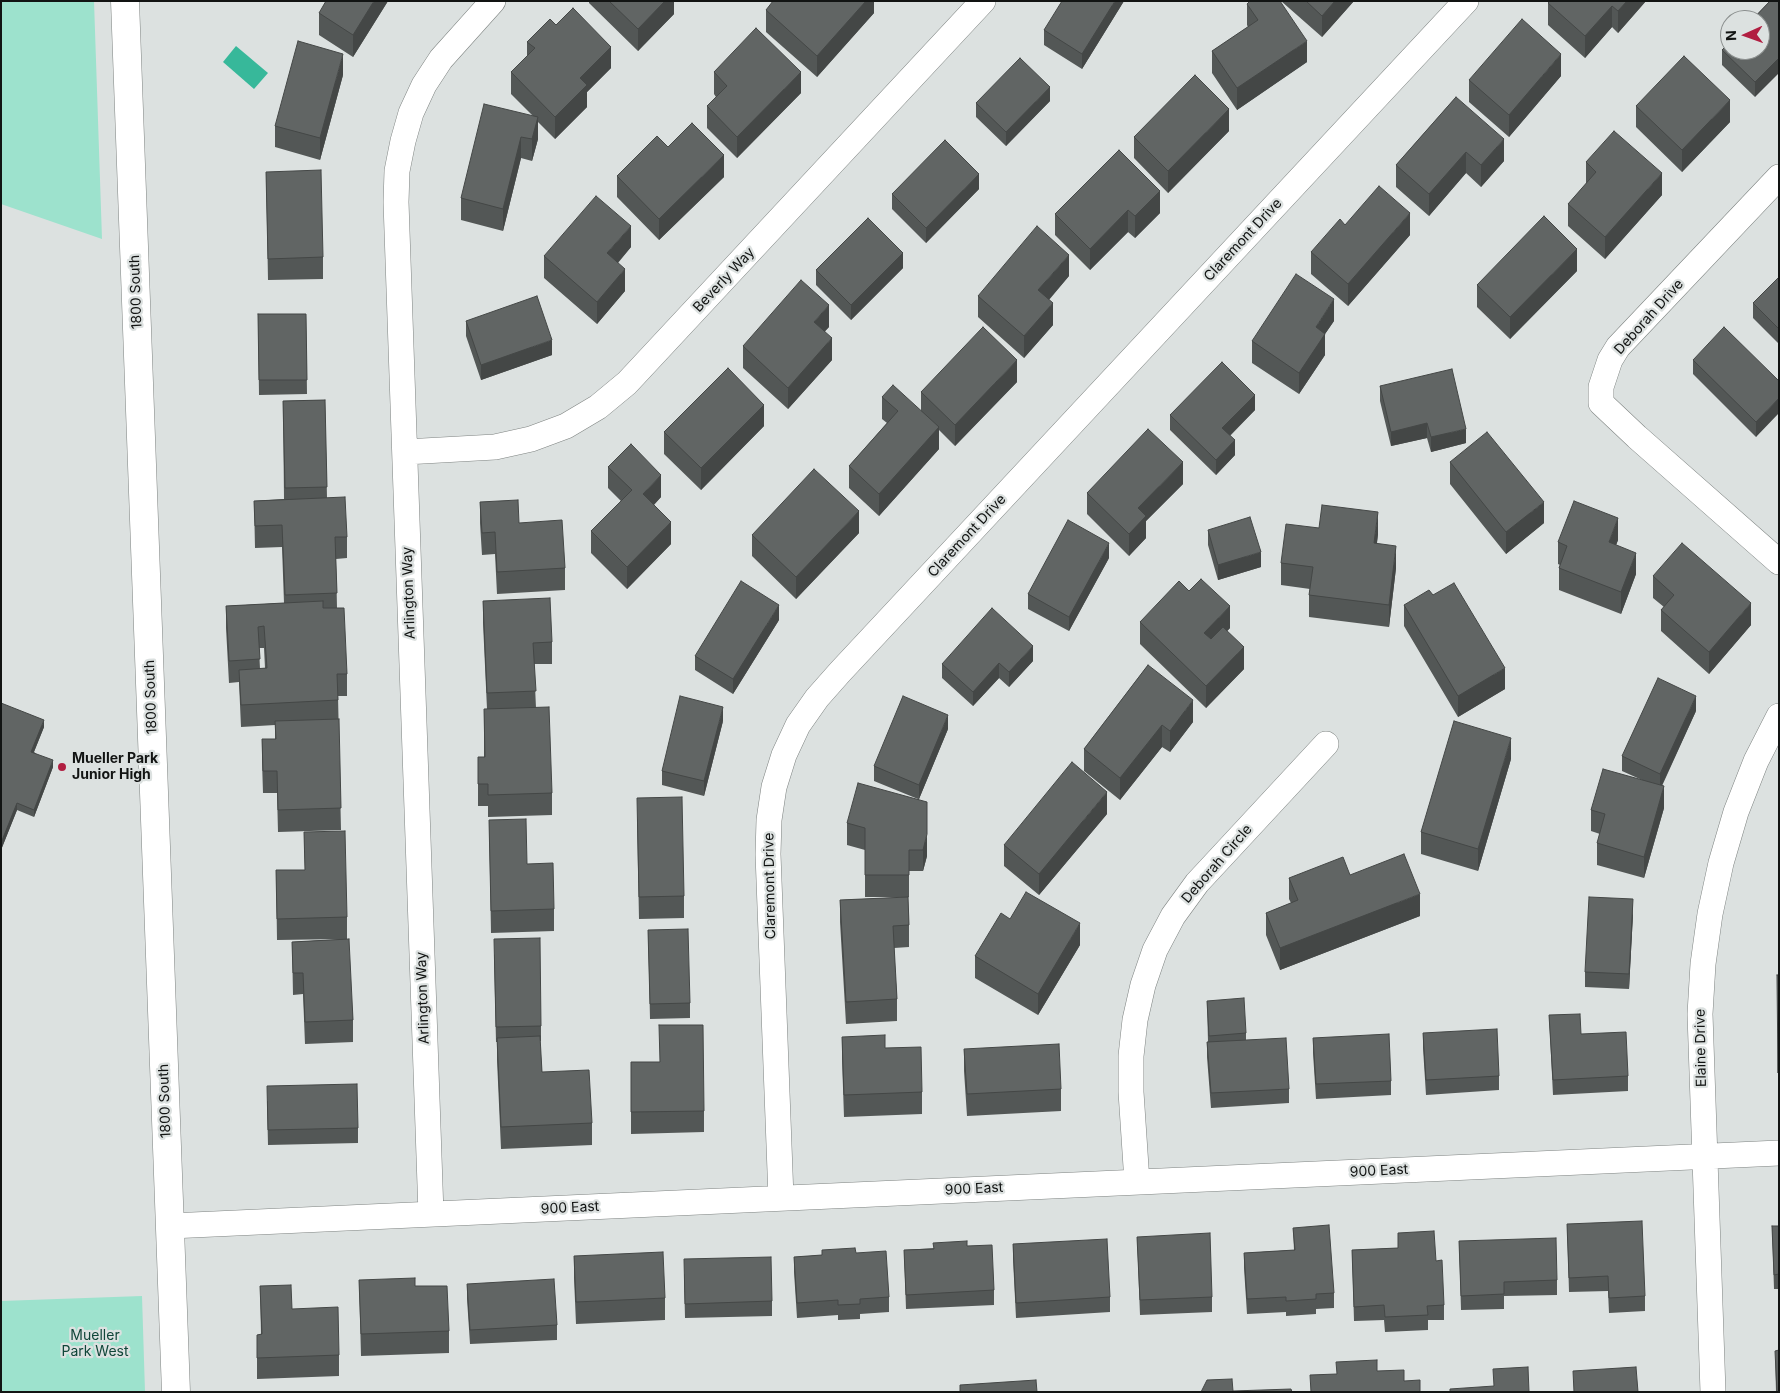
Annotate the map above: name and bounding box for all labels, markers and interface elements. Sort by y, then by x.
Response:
north arrow [1720,10,1770,60]
text: N [1722,30,1739,41]
street label: Claremont Drive [1200,195,1286,285]
street label: Beverly Way [690,244,758,316]
street label: 1800 South [126,254,146,330]
street label: Deborah Drive [1611,276,1687,358]
street label: Claremont Drive [924,491,1010,581]
street label: Arlington Way [399,547,419,639]
street label: 1800 South [141,659,161,735]
place label: Mueller Park Junior High [72,751,158,784]
marker: Mueller Park Junior High [56,761,68,773]
street label: Deborah Circle [1178,821,1256,907]
street label: Claremont Drive [761,832,779,940]
street label: Arlington Way [413,952,433,1044]
street label: Elaine Drive [1692,1009,1710,1087]
street label: 1800 South [155,1063,175,1139]
street label: 900 East [1349,1161,1409,1181]
street label: 900 East [944,1179,1004,1199]
street label: 900 East [540,1198,600,1218]
park label: Mueller Park West [61,1328,129,1360]

